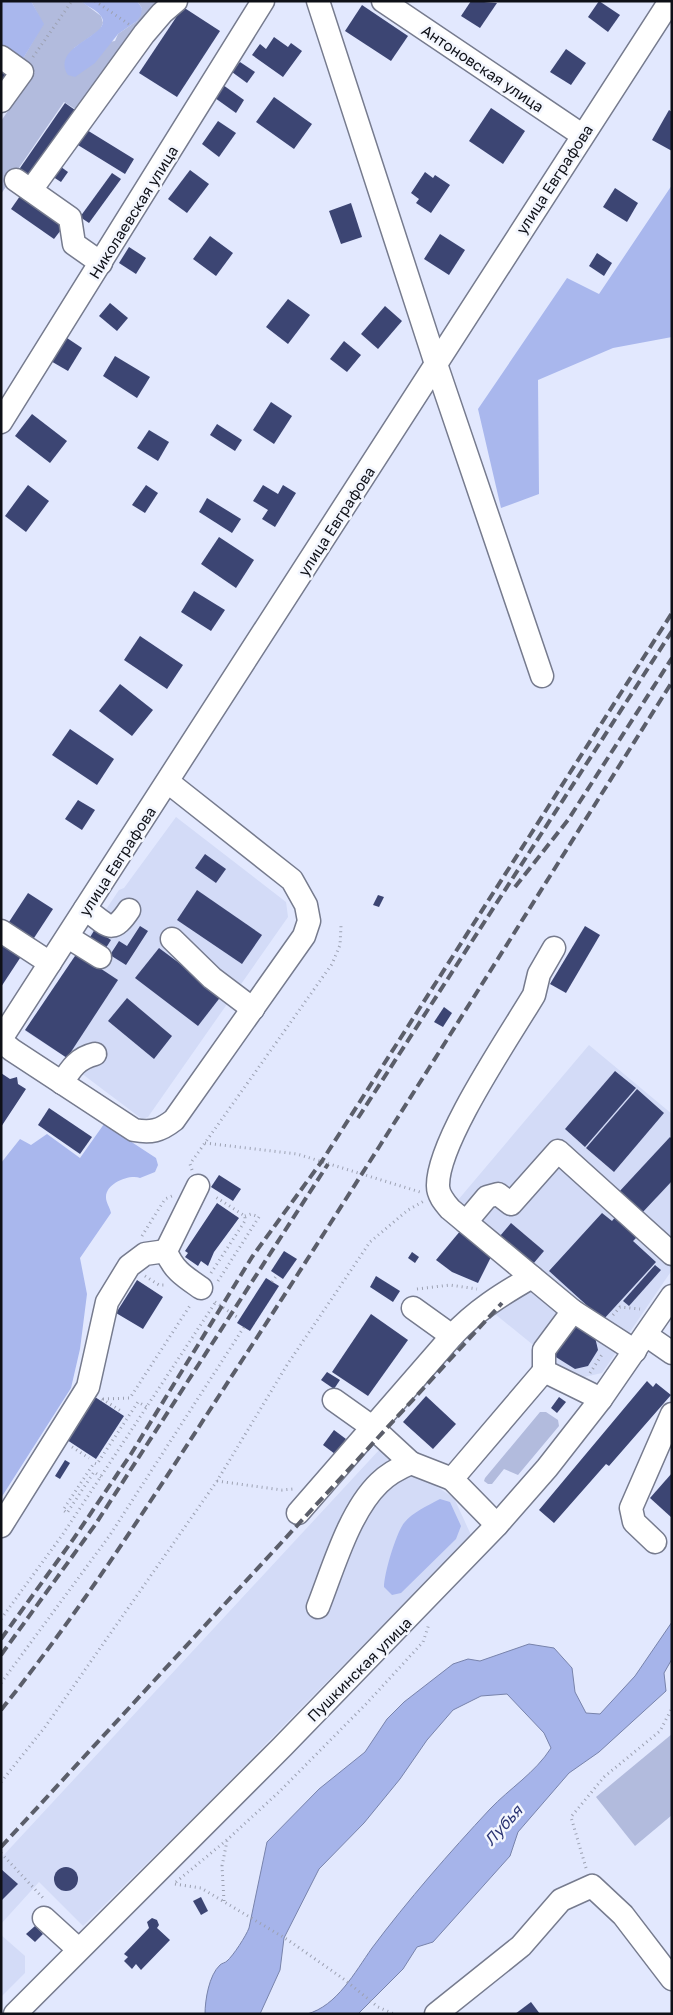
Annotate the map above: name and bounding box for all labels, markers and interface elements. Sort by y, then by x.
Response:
street label: Антоновская улица [419,20,547,116]
street label: улица Евграфова [512,121,596,237]
street label: Николаевская улица [85,142,181,282]
street label: улица Евграфова [294,463,378,579]
street label: улица Евграфова [75,803,159,919]
street label: Пушкинская улица [303,1613,415,1725]
water label: Лубья [480,1800,527,1849]

